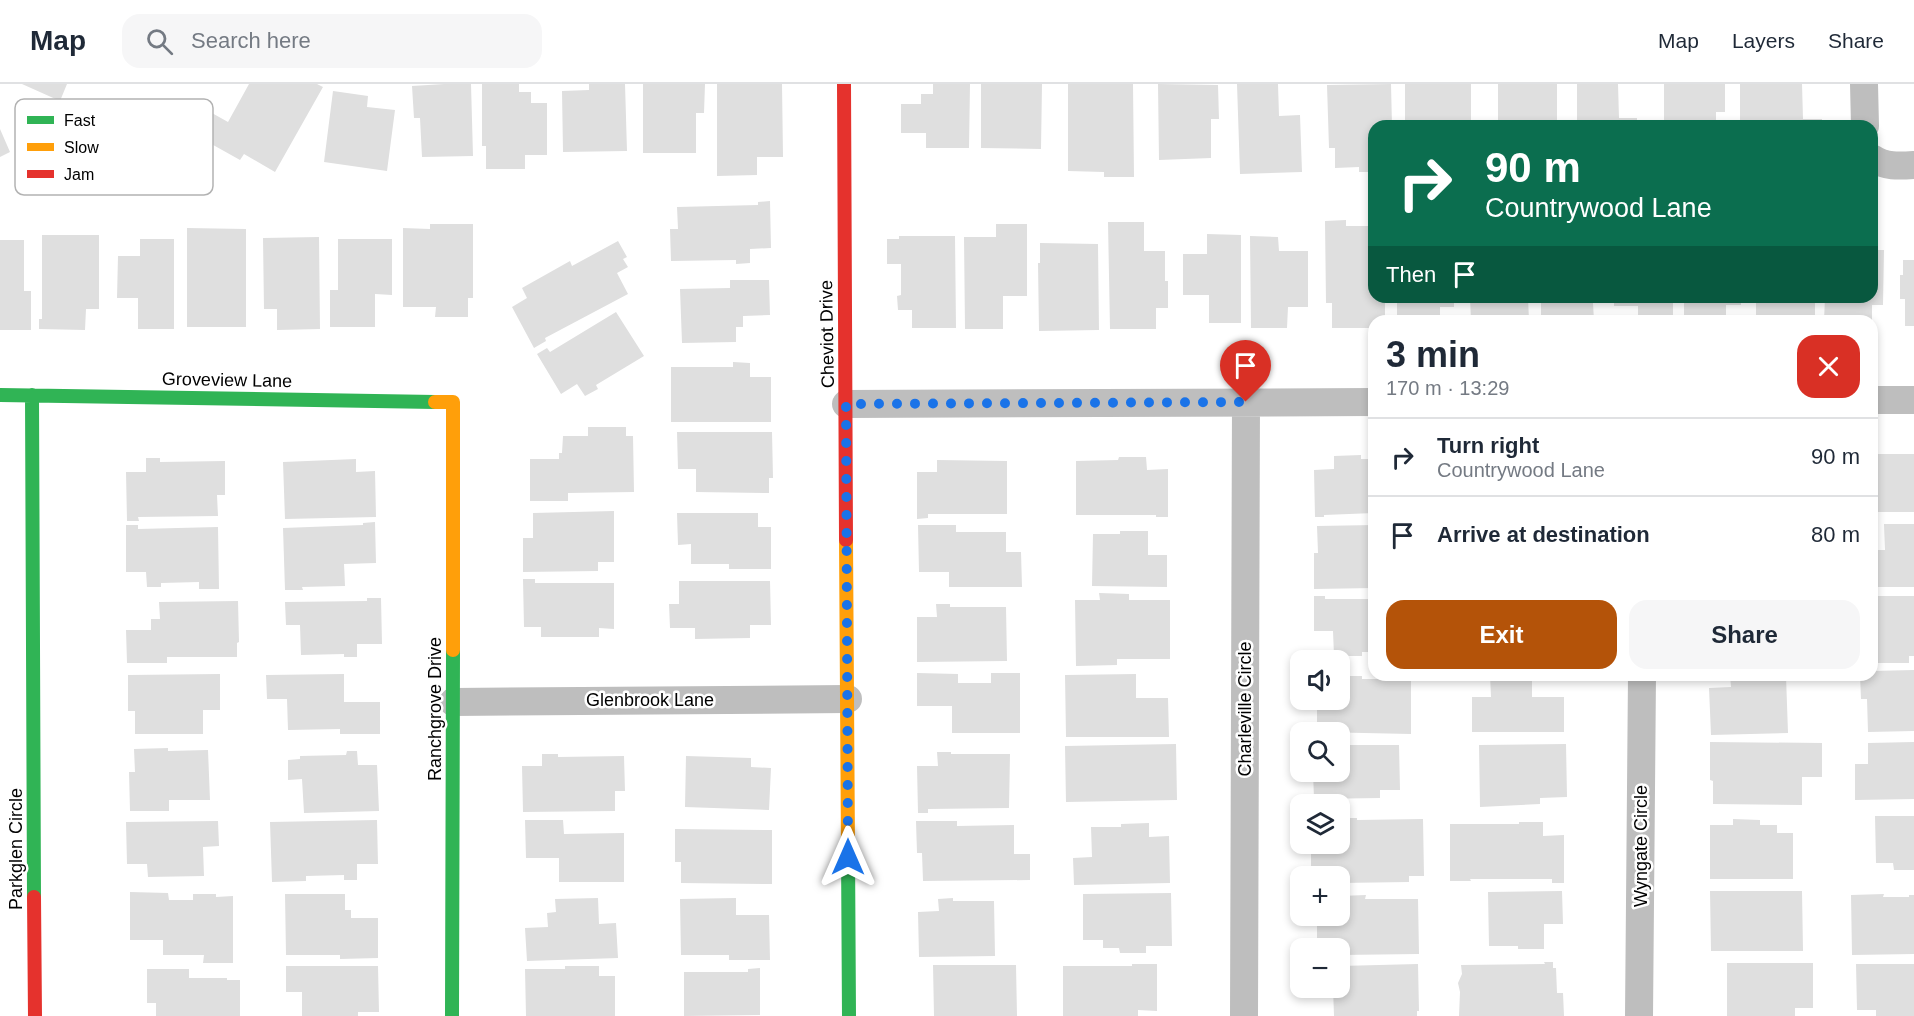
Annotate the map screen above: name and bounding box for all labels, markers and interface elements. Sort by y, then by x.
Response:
search box [122,14,542,68]
text: Map [30,25,86,56]
icon: search [143,25,176,58]
text: Search here [191,28,311,53]
text: Map [1658,29,1699,52]
text: Layers [1732,29,1795,52]
text: Share [1828,29,1884,52]
legend [15,99,213,195]
text: Fast [64,112,96,129]
text: Slow [64,139,99,156]
icon: right [1386,144,1464,222]
text: 90 m [1485,144,1581,191]
text: Jam [64,166,94,183]
text: Countrywood Lane [1485,193,1712,223]
icon: arrive [1448,258,1481,291]
text: Then [1386,262,1436,287]
street label: Cheviot Drive [816,280,838,388]
text: 3 min [1386,334,1480,375]
button: close [1797,335,1860,398]
pin [1220,340,1271,402]
icon: arrive [1229,349,1262,382]
street label: Groveview Lane [162,369,292,391]
text: 170 m · 13:29 [1386,377,1509,399]
text: Turn right [1437,433,1539,458]
icon: right [1386,441,1419,474]
text: 90 m [1811,444,1860,469]
text: Countrywood Lane [1437,459,1605,481]
icon: arrive [1386,519,1419,552]
text: Arrive at destination [1437,522,1650,547]
text: 80 m [1811,522,1860,547]
button: Exit [1386,600,1617,669]
button: Share [1629,600,1860,669]
street label: Ranchgrove Drive [425,637,445,781]
street label: Charleville Circle [1235,641,1255,777]
map controls [1290,650,1350,998]
button: sound [1290,650,1350,710]
street label: Glenbrook Lane [586,690,714,710]
button: search [1290,722,1350,782]
street label: Wyngate Circle [1631,785,1651,907]
street label: Parkglen Circle [6,788,26,910]
button: layers [1290,794,1350,854]
position arrow [816,825,880,889]
button: + [1290,866,1350,926]
button: − [1290,938,1350,998]

